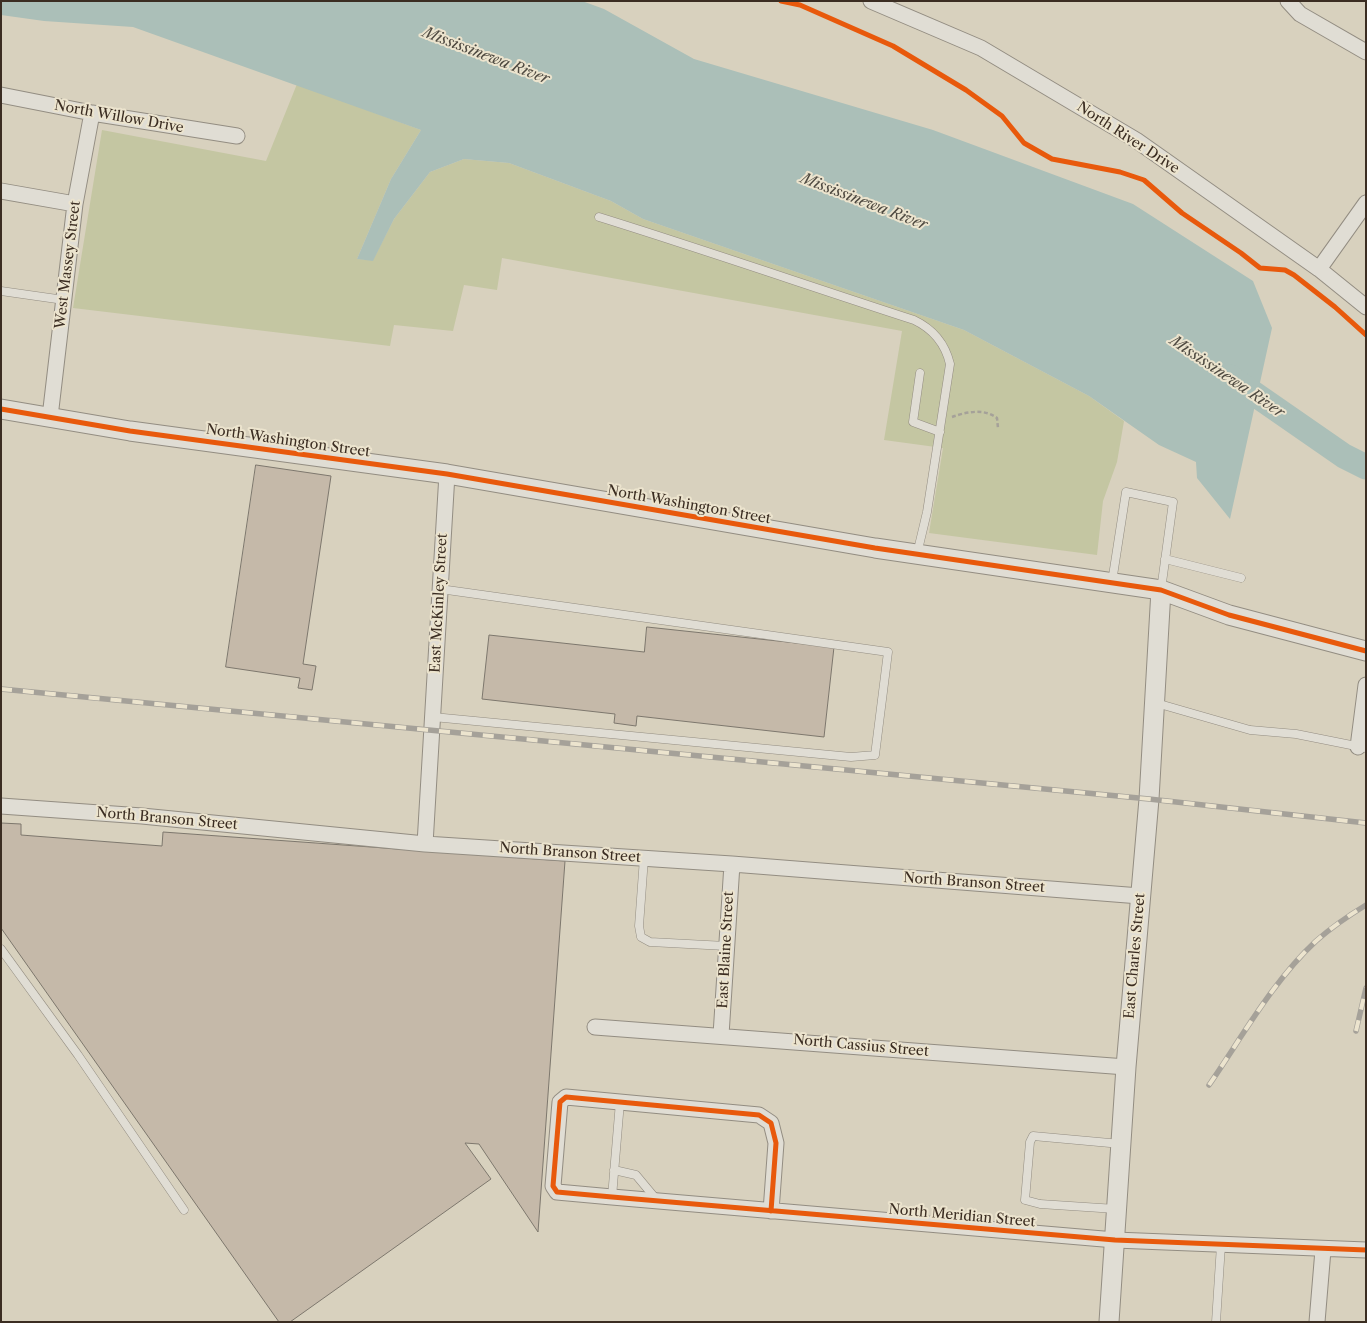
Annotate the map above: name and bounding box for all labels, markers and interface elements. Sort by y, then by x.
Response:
water label: Mississinewa River [420,24,552,88]
street label: North Willow Drive [53,97,185,137]
street label: North River Drive [1074,99,1182,177]
water label: Mississinewa River [798,170,930,234]
street label: West Massey Street [52,200,84,330]
water label: Mississinewa River [1166,332,1288,422]
street label: North Washington Street [205,421,371,461]
street label: North Washington Street [606,482,772,528]
street label: East McKinley Street [427,533,451,673]
street label: North Branson Street [96,804,238,834]
street label: North Branson Street [499,840,641,866]
street label: North Branson Street [903,870,1045,896]
street label: East Blaine Street [715,891,737,1009]
street label: East Charles Street [1121,892,1149,1020]
street label: North Cassius Street [793,1032,929,1060]
street label: North Meridian Street [888,1201,1036,1231]

